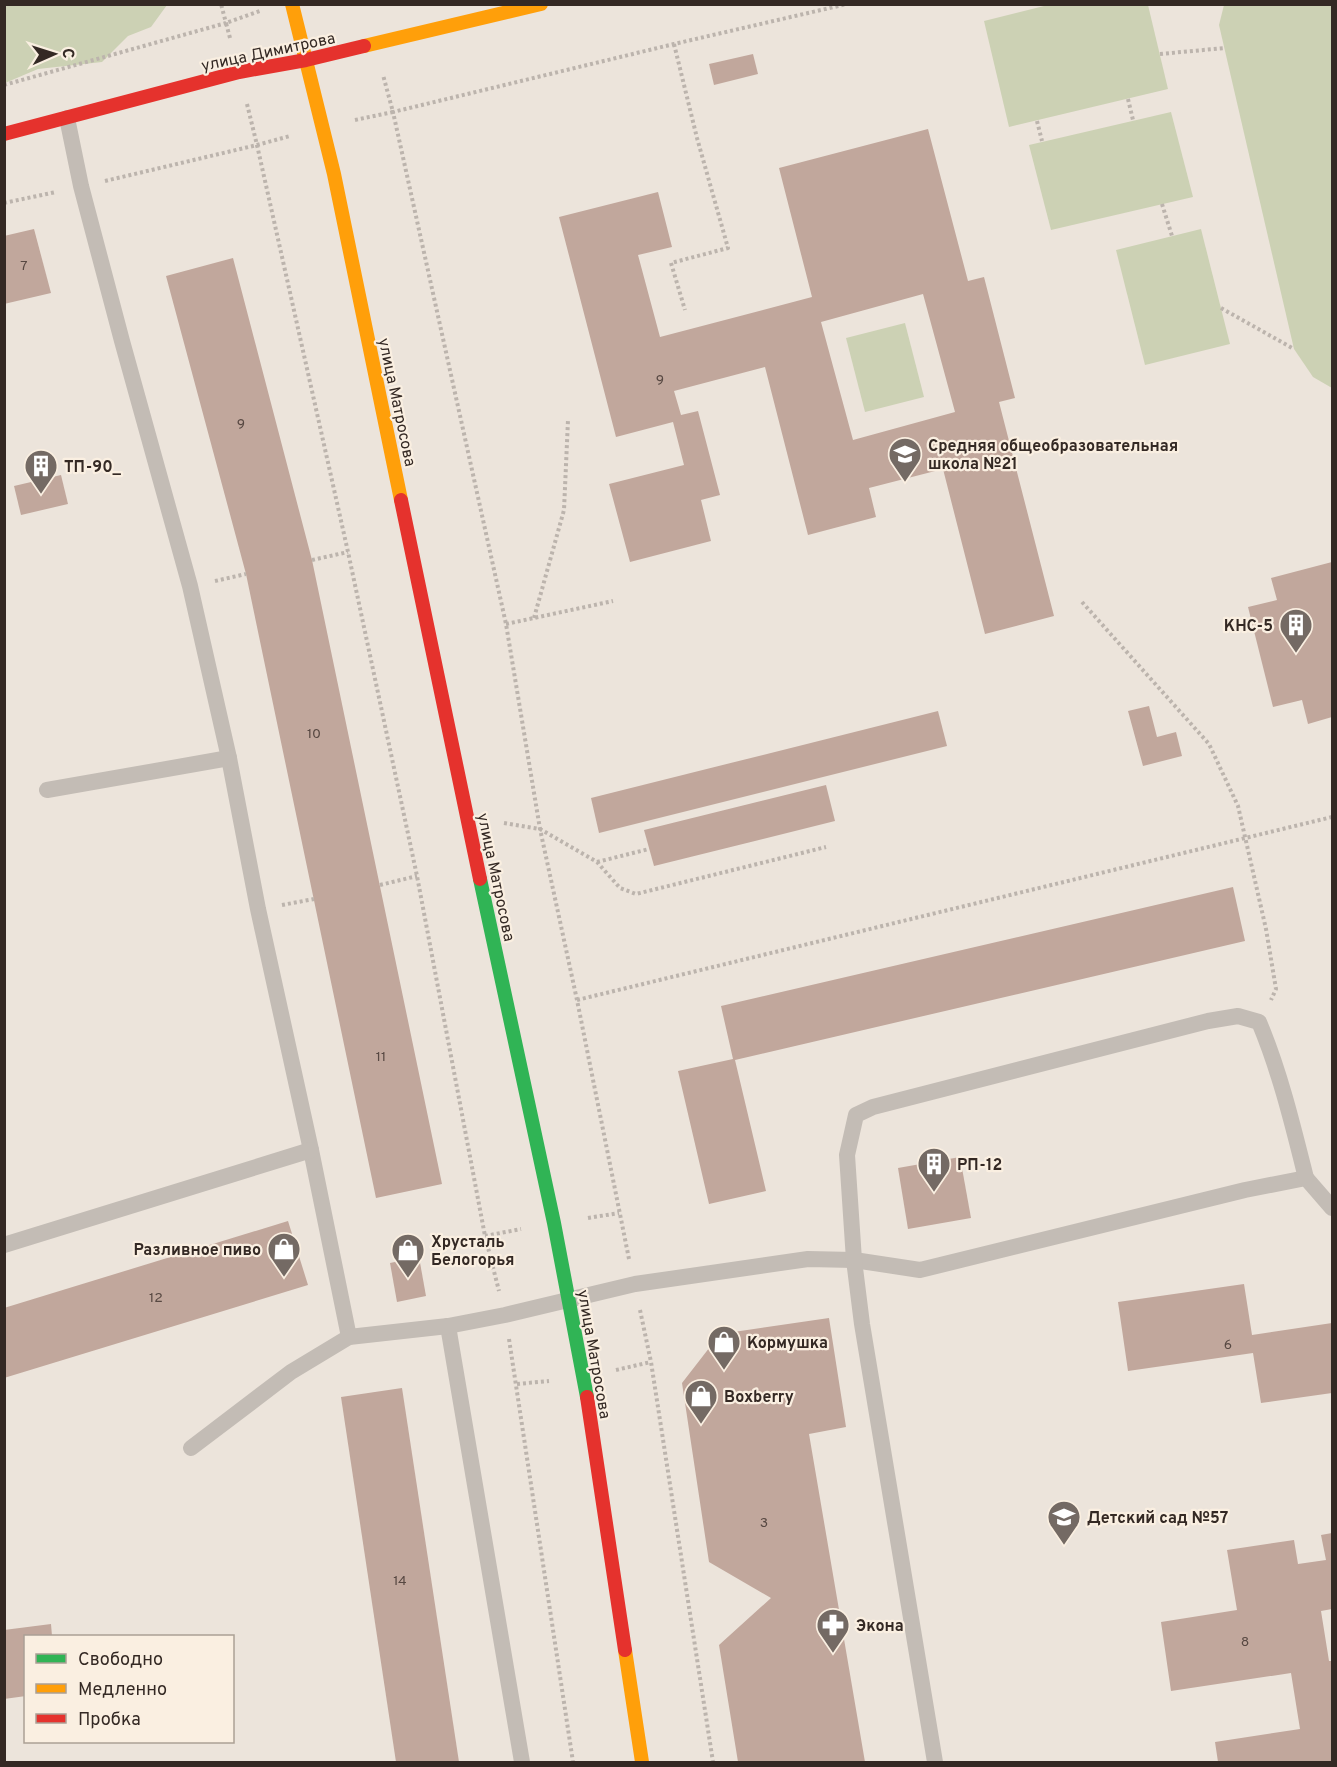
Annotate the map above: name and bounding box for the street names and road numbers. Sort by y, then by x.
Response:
street label: улица Димитрова [200,29,337,77]
street label: улица Матросова [373,336,419,468]
street label: улица Матросова [472,811,518,943]
street label: улица Матросова [572,1288,614,1420]

